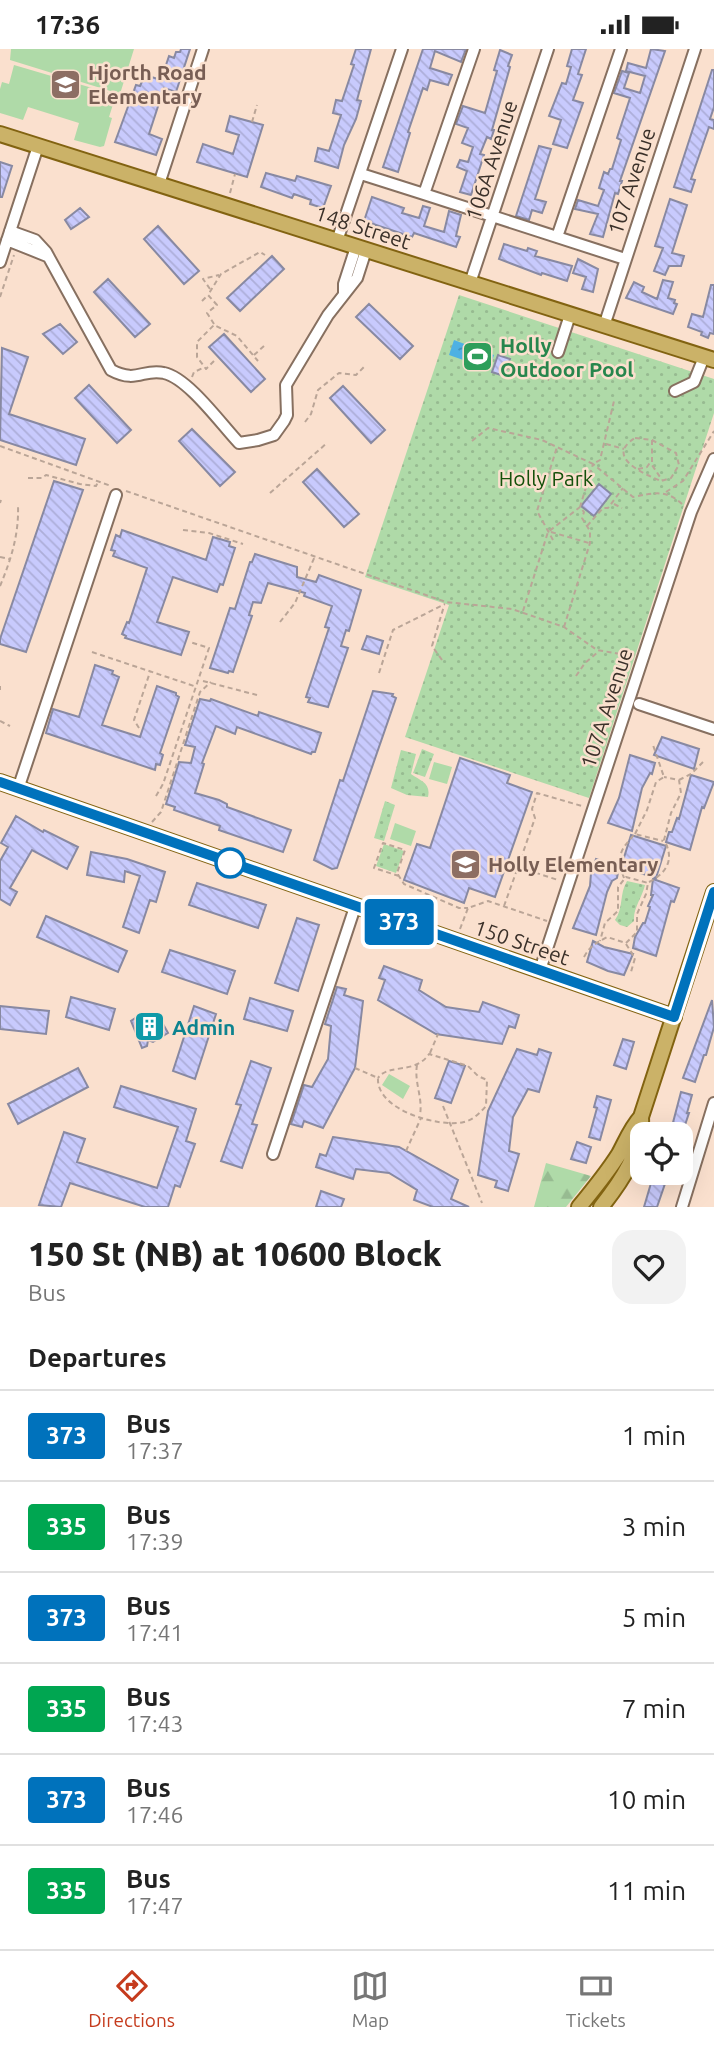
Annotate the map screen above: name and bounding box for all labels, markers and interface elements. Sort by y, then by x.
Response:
text: 17:36 [35,10,100,39]
place label: Hjorth Road Elementary [88,60,207,108]
school or university icon: Hjorth Road Elementary [48,67,82,101]
street label: 106A Avenue [460,97,522,223]
street label: 107 Avenue [602,124,660,238]
street label: 148 Street [312,200,414,254]
place label: Holly Outdoor Pool [500,333,634,381]
sports icon: Holly Outdoor Pool [460,340,494,374]
park label: Holly Park [499,466,594,490]
street label: 107A Avenue [575,645,637,771]
school or university icon: Holly Elementary [448,847,482,881]
unlabelled marker [215,848,245,878]
place label: Holly Elementary [488,852,659,876]
line badge: 373 [359,899,439,945]
text: 373 [379,908,419,935]
street label: 150 Street [471,915,573,969]
building icon: Admin [132,1010,166,1044]
place label: Admin [172,1015,235,1039]
map controls [630,1122,693,1185]
button: locate [630,1122,693,1185]
button: heart [612,1230,686,1304]
text: 150 St (NB) at 10600 Block [28,1235,442,1272]
text: Bus [28,1280,66,1305]
text: Departures [28,1343,166,1372]
text: Bus [126,1409,171,1438]
text: 1 min [622,1421,686,1450]
text: 373 [46,1422,87,1449]
text: 17:37 [126,1438,184,1463]
text: Bus [126,1500,171,1529]
text: 3 min [622,1512,686,1541]
text: 335 [46,1513,87,1540]
text: 17:39 [126,1529,184,1554]
text: Bus [126,1591,171,1620]
text: 5 min [622,1603,686,1632]
text: 373 [46,1604,87,1631]
text: 17:41 [126,1620,184,1645]
text: Bus [126,1682,171,1711]
text: 7 min [622,1694,686,1723]
text: 335 [46,1695,87,1722]
text: 17:43 [126,1711,184,1736]
text: Bus [126,1773,171,1802]
text: 10 min [607,1785,686,1814]
text: 373 [46,1786,87,1813]
text: 17:46 [126,1802,184,1827]
text: Bus [126,1864,171,1893]
text: 11 min [607,1876,686,1905]
text: 335 [46,1877,87,1904]
text: 17:47 [126,1893,184,1918]
tab: Directions [88,1967,175,2031]
tab: Map [351,1967,389,2031]
tab: Tickets [566,1967,626,2031]

